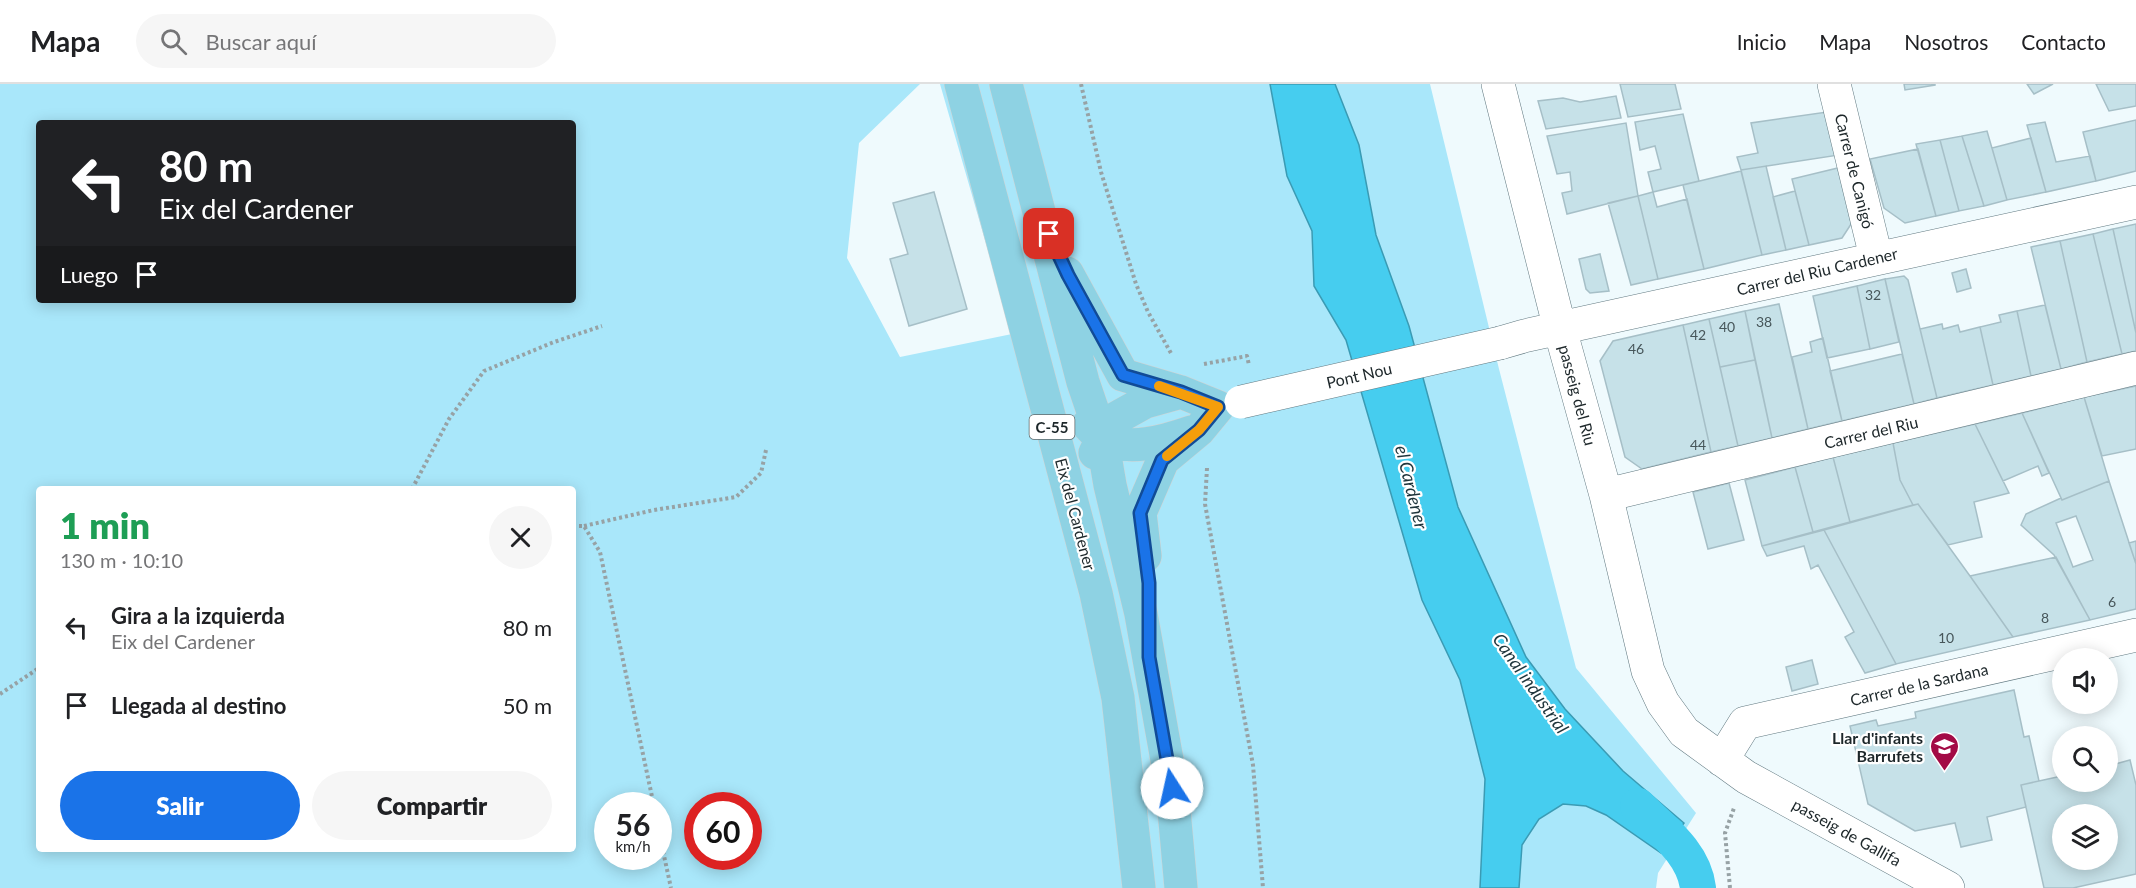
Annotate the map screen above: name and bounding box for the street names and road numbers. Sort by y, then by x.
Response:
street label: Carrer de Canigó [1831,111,1879,231]
street label: Carrer del Riu Cardener [1735,243,1900,299]
street label: passeig del Riu [1555,343,1601,447]
street label: Pont Nou [1324,358,1394,392]
street label: Carrer del Riu [1822,412,1920,452]
road number: C-55 [1030,415,1074,439]
street label: Eix del Cardener [1052,456,1100,572]
street label: Carrer de la Sardana [1848,659,1990,709]
street label: passeig de Gallifa [1789,794,1905,870]

